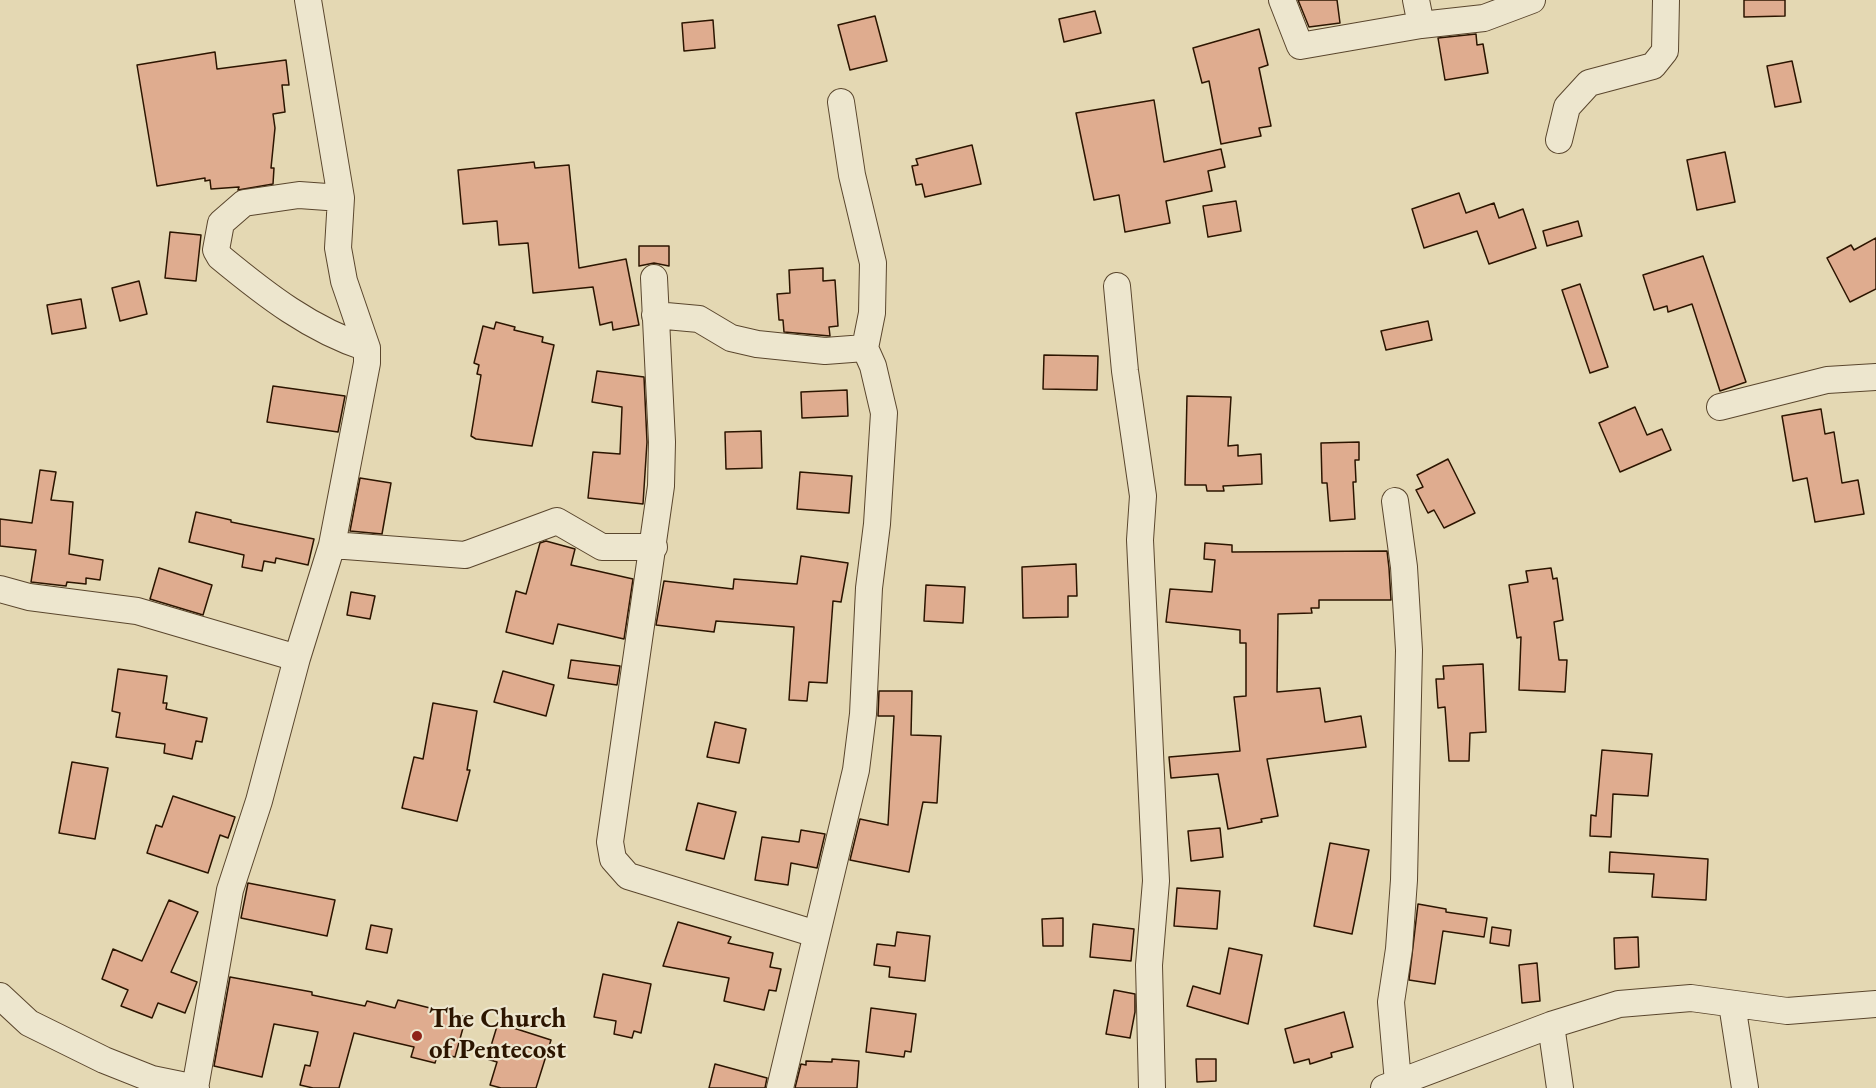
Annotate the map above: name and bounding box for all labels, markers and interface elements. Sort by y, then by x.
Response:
place label: The Church of Pentecost [429,1004,566,1067]
marker: The Church of Pentecost [410,1029,424,1043]

